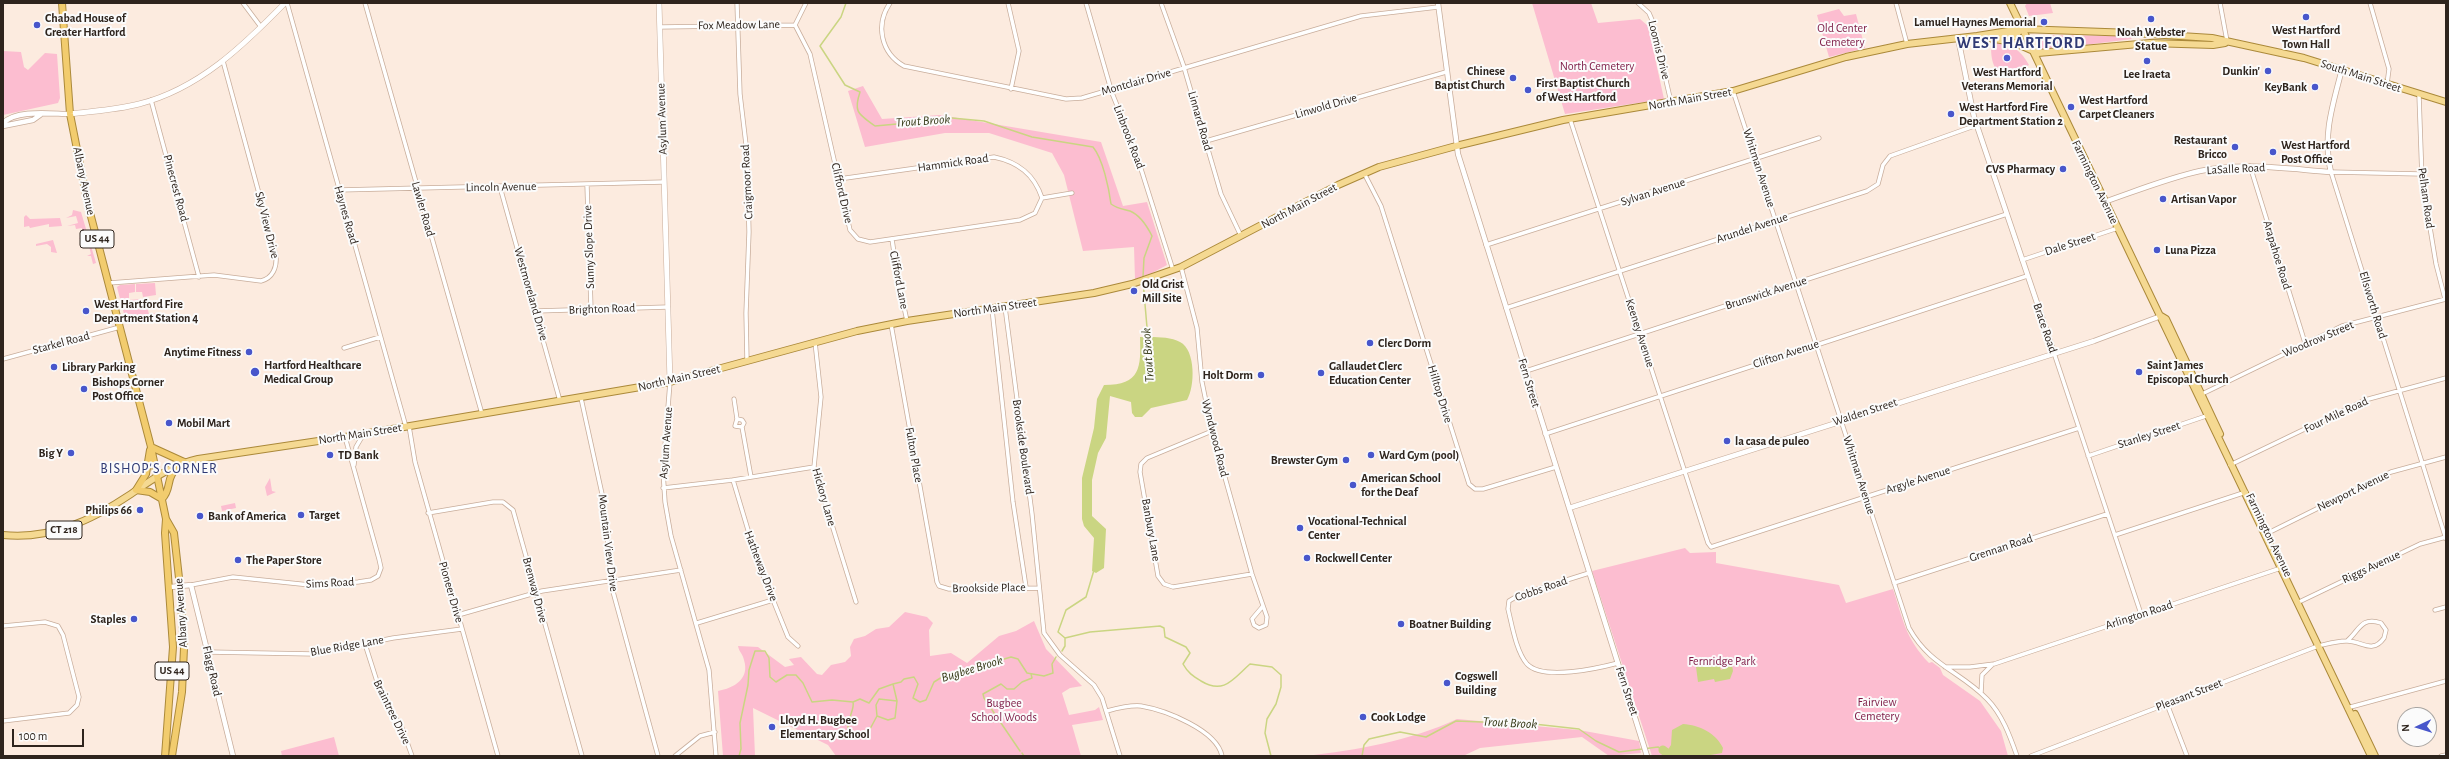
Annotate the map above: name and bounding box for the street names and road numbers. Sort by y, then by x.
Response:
street label: Fox Meadow Lane [698,17,780,33]
street label: Loomis Drive [1645,19,1673,81]
street label: South Main Street [2319,56,2403,96]
street label: Montclair Drive [1100,65,1172,99]
street label: Asylum Avenue [654,83,670,155]
street label: North Main Street [1647,85,1733,113]
street label: Linnard Road [1185,89,1215,153]
street label: Linwold Drive [1293,90,1359,122]
street label: Linbrook Road [1110,103,1148,171]
street label: Whitman Avenue [1740,127,1778,209]
street label: Farmington Avenue [2069,138,2121,226]
street label: Craigmoor Road [738,144,756,220]
street label: Albany Avenue [70,145,98,217]
street label: Hammick Road [917,151,989,175]
street label: Pinecrest Road [160,153,192,223]
street label: LaSalle Road [2206,160,2266,178]
street label: Clifford Drive [828,161,856,225]
street label: Pelham Road [2415,167,2437,229]
street label: Sylvan Avenue [1619,175,1687,209]
street label: Lincoln Avenue [466,179,536,195]
street label: Lawler Road [408,180,438,238]
street label: North Main Street [1259,180,1339,232]
street label: Haynes Road [331,184,361,246]
street label: Sky View Drive [252,190,282,260]
street label: Sunny Slope Drive [580,205,598,289]
street label: Arundel Avenue [1714,210,1790,246]
street label: Arapahoe Road [2260,219,2294,291]
street label: Dale Street [2043,229,2097,259]
road number: US 44 [80,230,114,248]
street label: Westmoreland Drive [511,246,551,342]
street label: Clifford Lane [886,250,912,310]
street label: Ellsworth Road [2356,270,2390,340]
street label: Brunswick Avenue [1723,273,1809,313]
street label: North Main Street [952,295,1038,321]
street label: Keeney Avenue [1622,297,1658,369]
street label: Brighton Road [568,301,636,317]
street label: Brace Road [2030,301,2060,355]
street label: Woodrow Street [2280,318,2356,360]
street label: Starkel Road [31,328,91,358]
street label: Clifton Avenue [1751,337,1821,371]
street label: Fern Street [1515,357,1543,409]
street label: North Main Street [637,362,721,394]
street label: Hilltop Drive [1424,363,1456,425]
street label: Four Mile Road [2302,394,2370,436]
street label: Walden Street [1831,395,1899,429]
street label: Wyndwood Road [1198,398,1232,478]
street label: Brookside Boulevard [1009,399,1037,495]
street label: Asylum Avenue [656,407,676,479]
street label: Stanley Street [2116,418,2182,452]
street label: North Main Street [317,420,403,448]
street label: Fulton Place [902,426,926,484]
street label: Whitman Avenue [1840,434,1878,516]
street label: Argyle Avenue [1884,463,1952,497]
street label: Hickory Lane [809,466,839,528]
street label: Newport Avenue [2315,467,2391,515]
street label: Farmington Avenue [2243,491,2295,579]
street label: Mountain View Drive [595,493,621,593]
street label: Banbury Lane [1138,497,1164,563]
road number: CT 218 [46,521,82,539]
street label: Hatheway Drive [741,529,781,603]
street label: Grennan Road [1967,531,2035,565]
street label: Riggs Avenue [2340,547,2402,587]
street label: Brenway Drive [519,556,551,624]
street label: Pioneer Drive [435,560,467,624]
street label: Cobbs Road [1513,573,1569,605]
street label: Sims Road [305,575,355,591]
street label: Albany Avenue [171,578,191,648]
street label: Brookside Place [952,580,1026,596]
street label: Arlington Road [2103,597,2175,633]
street label: Blue Ridge Lane [309,632,385,660]
street label: Flagg Road [199,644,225,698]
road number: US 44 [155,662,189,680]
street label: Fern Street [1612,665,1642,717]
street label: Pleasant Street [2154,676,2224,714]
street label: Braintree Drive [370,677,414,747]

